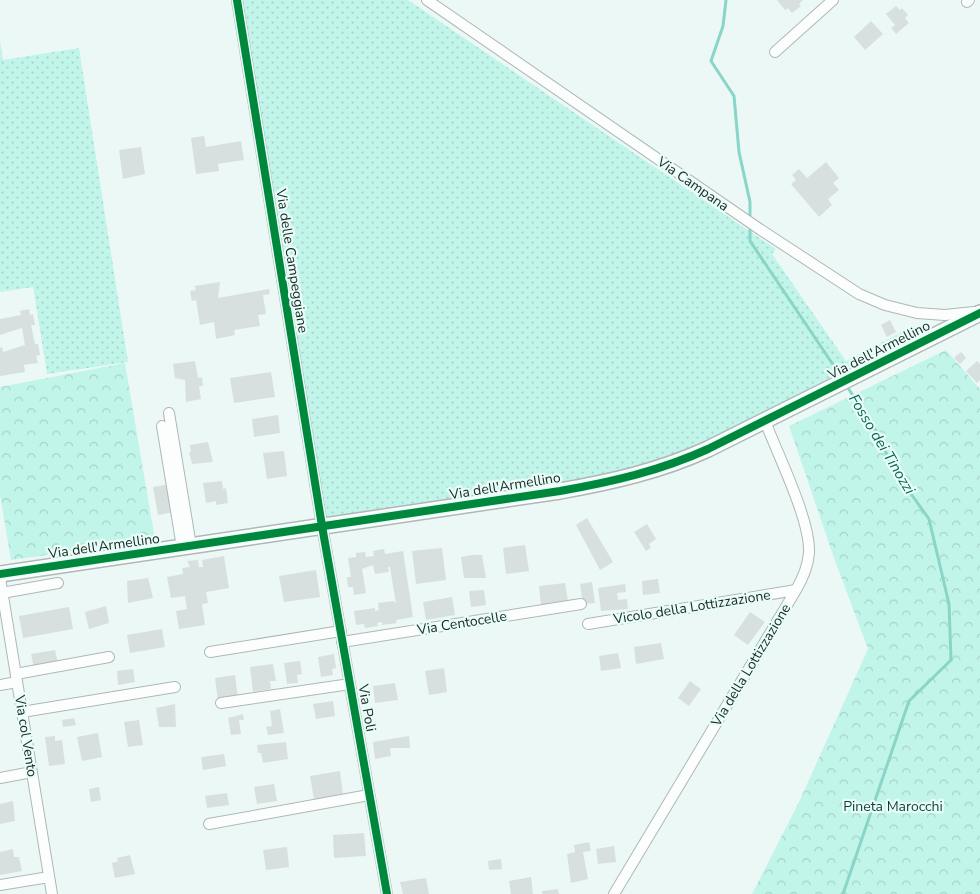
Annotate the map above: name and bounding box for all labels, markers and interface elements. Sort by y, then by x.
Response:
street label: Via Campana [653,152,733,216]
street label: Via delle Campeggiane [271,187,313,334]
street label: Via dell'Armellino [824,316,934,384]
water label: Fosso dei Tinozzi [844,390,920,498]
street label: Via dell'Armellino [447,468,562,504]
street label: Via dell'Armellino [46,529,161,563]
street label: Vicolo della Lottizzazione [611,585,772,629]
street label: Via della Lottizzazione [706,600,795,731]
street label: Via Centocelle [415,607,508,640]
street label: Via Poli [353,682,380,733]
street label: Via col Vento [10,693,42,778]
park label: Pineta Marocchi [843,797,943,816]

